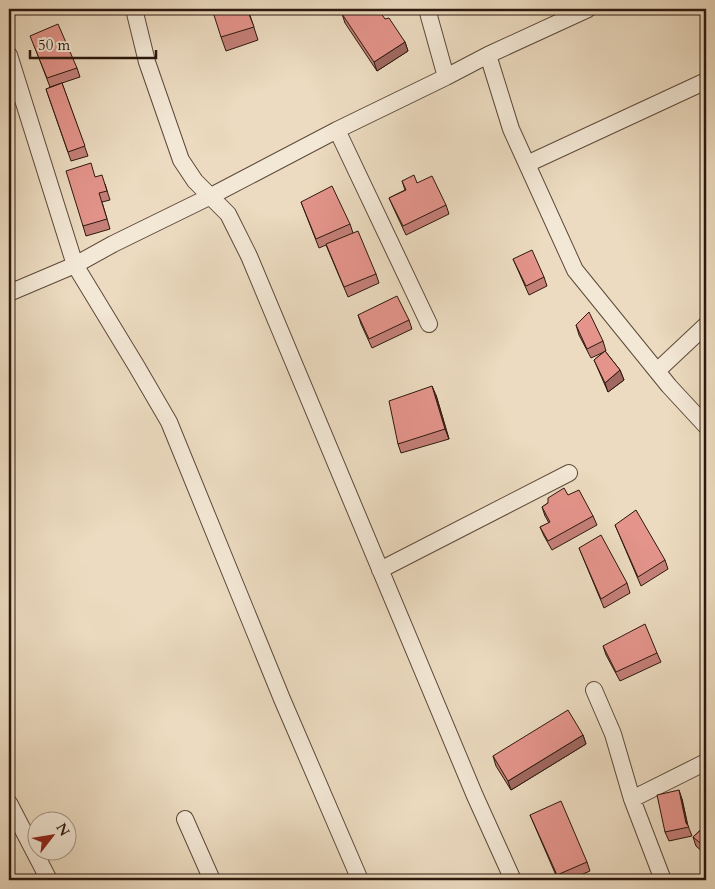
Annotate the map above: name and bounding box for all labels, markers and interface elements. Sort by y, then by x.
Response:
scale bar [30,28,156,60]
text: 50 m [38,35,70,55]
north arrow [28,812,78,862]
text: N [51,819,74,840]

